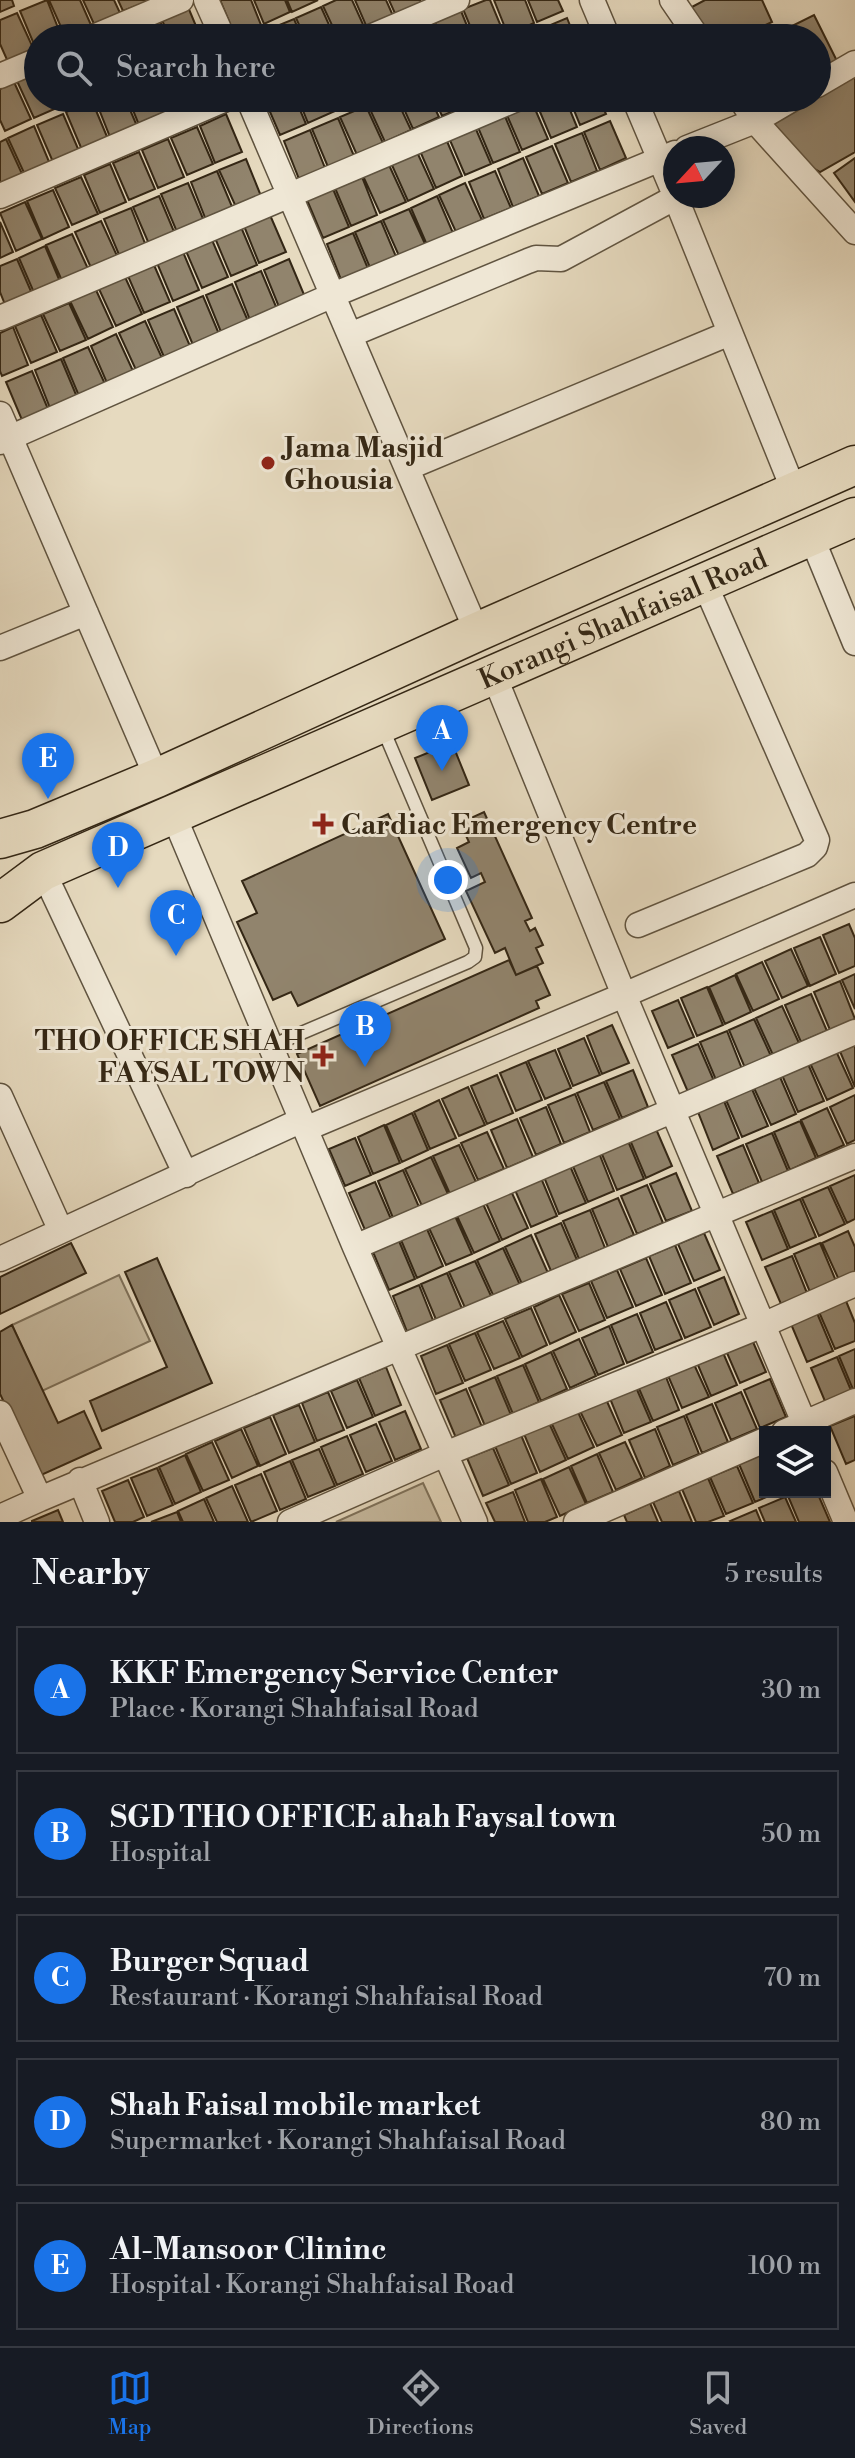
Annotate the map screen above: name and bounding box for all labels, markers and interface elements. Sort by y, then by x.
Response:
search box [24,24,831,112]
icon: search [52,46,96,90]
text: Search here [116,49,276,87]
north arrow [663,136,735,208]
place label: Jama Masjid Ghousia [280,431,444,498]
marker: Jama Masjid Ghousia [259,454,277,472]
street label: Korangi Shahfaisal Road [474,541,773,698]
pin: A [416,705,468,771]
pin: E [22,733,74,799]
place label: Cardiac Emergency Centre [341,808,697,843]
marker: Cardiac Emergency Centre [312,813,334,835]
pin: D [92,822,144,888]
your location [428,860,468,900]
pin: C [150,890,202,956]
pin: B [339,1001,391,1067]
place label: THO OFFICE SHAH FAYSAL TOWN [35,1024,305,1091]
marker: THO OFFICE SHAH FAYSAL TOWN [312,1045,334,1067]
map controls [759,1426,831,1498]
button: layers [759,1426,831,1498]
text: Nearby [32,1553,150,1595]
text: 5 results [725,1558,823,1590]
text: KKF Emergency Service Center [110,1655,559,1693]
text: A [51,1674,69,1706]
text: 30 m [761,1674,821,1706]
text: Place · Korangi Shahfaisal Road [110,1693,479,1725]
text: SGD THO OFFICE ahah Faysal town [110,1799,616,1837]
text: B [50,1818,70,1850]
text: 50 m [761,1818,821,1850]
text: Hospital [110,1837,211,1869]
text: Burger Squad [110,1943,309,1981]
text: C [51,1962,69,1994]
text: 70 m [763,1962,821,1994]
text: Restaurant · Korangi Shahfaisal Road [110,1981,543,2013]
text: Shah Faisal mobile market [110,2087,480,2125]
text: D [50,2106,70,2138]
text: 80 m [760,2106,821,2138]
text: Supermarket · Korangi Shahfaisal Road [110,2125,566,2157]
text: Al-Mansoor Clininc [110,2231,387,2269]
text: E [51,2250,69,2282]
text: 100 m [748,2250,821,2282]
text: Hospital · Korangi Shahfaisal Road [110,2269,514,2301]
tab: Map [108,2366,152,2441]
tab: Directions [368,2366,474,2441]
tab: Saved [689,2366,747,2441]

